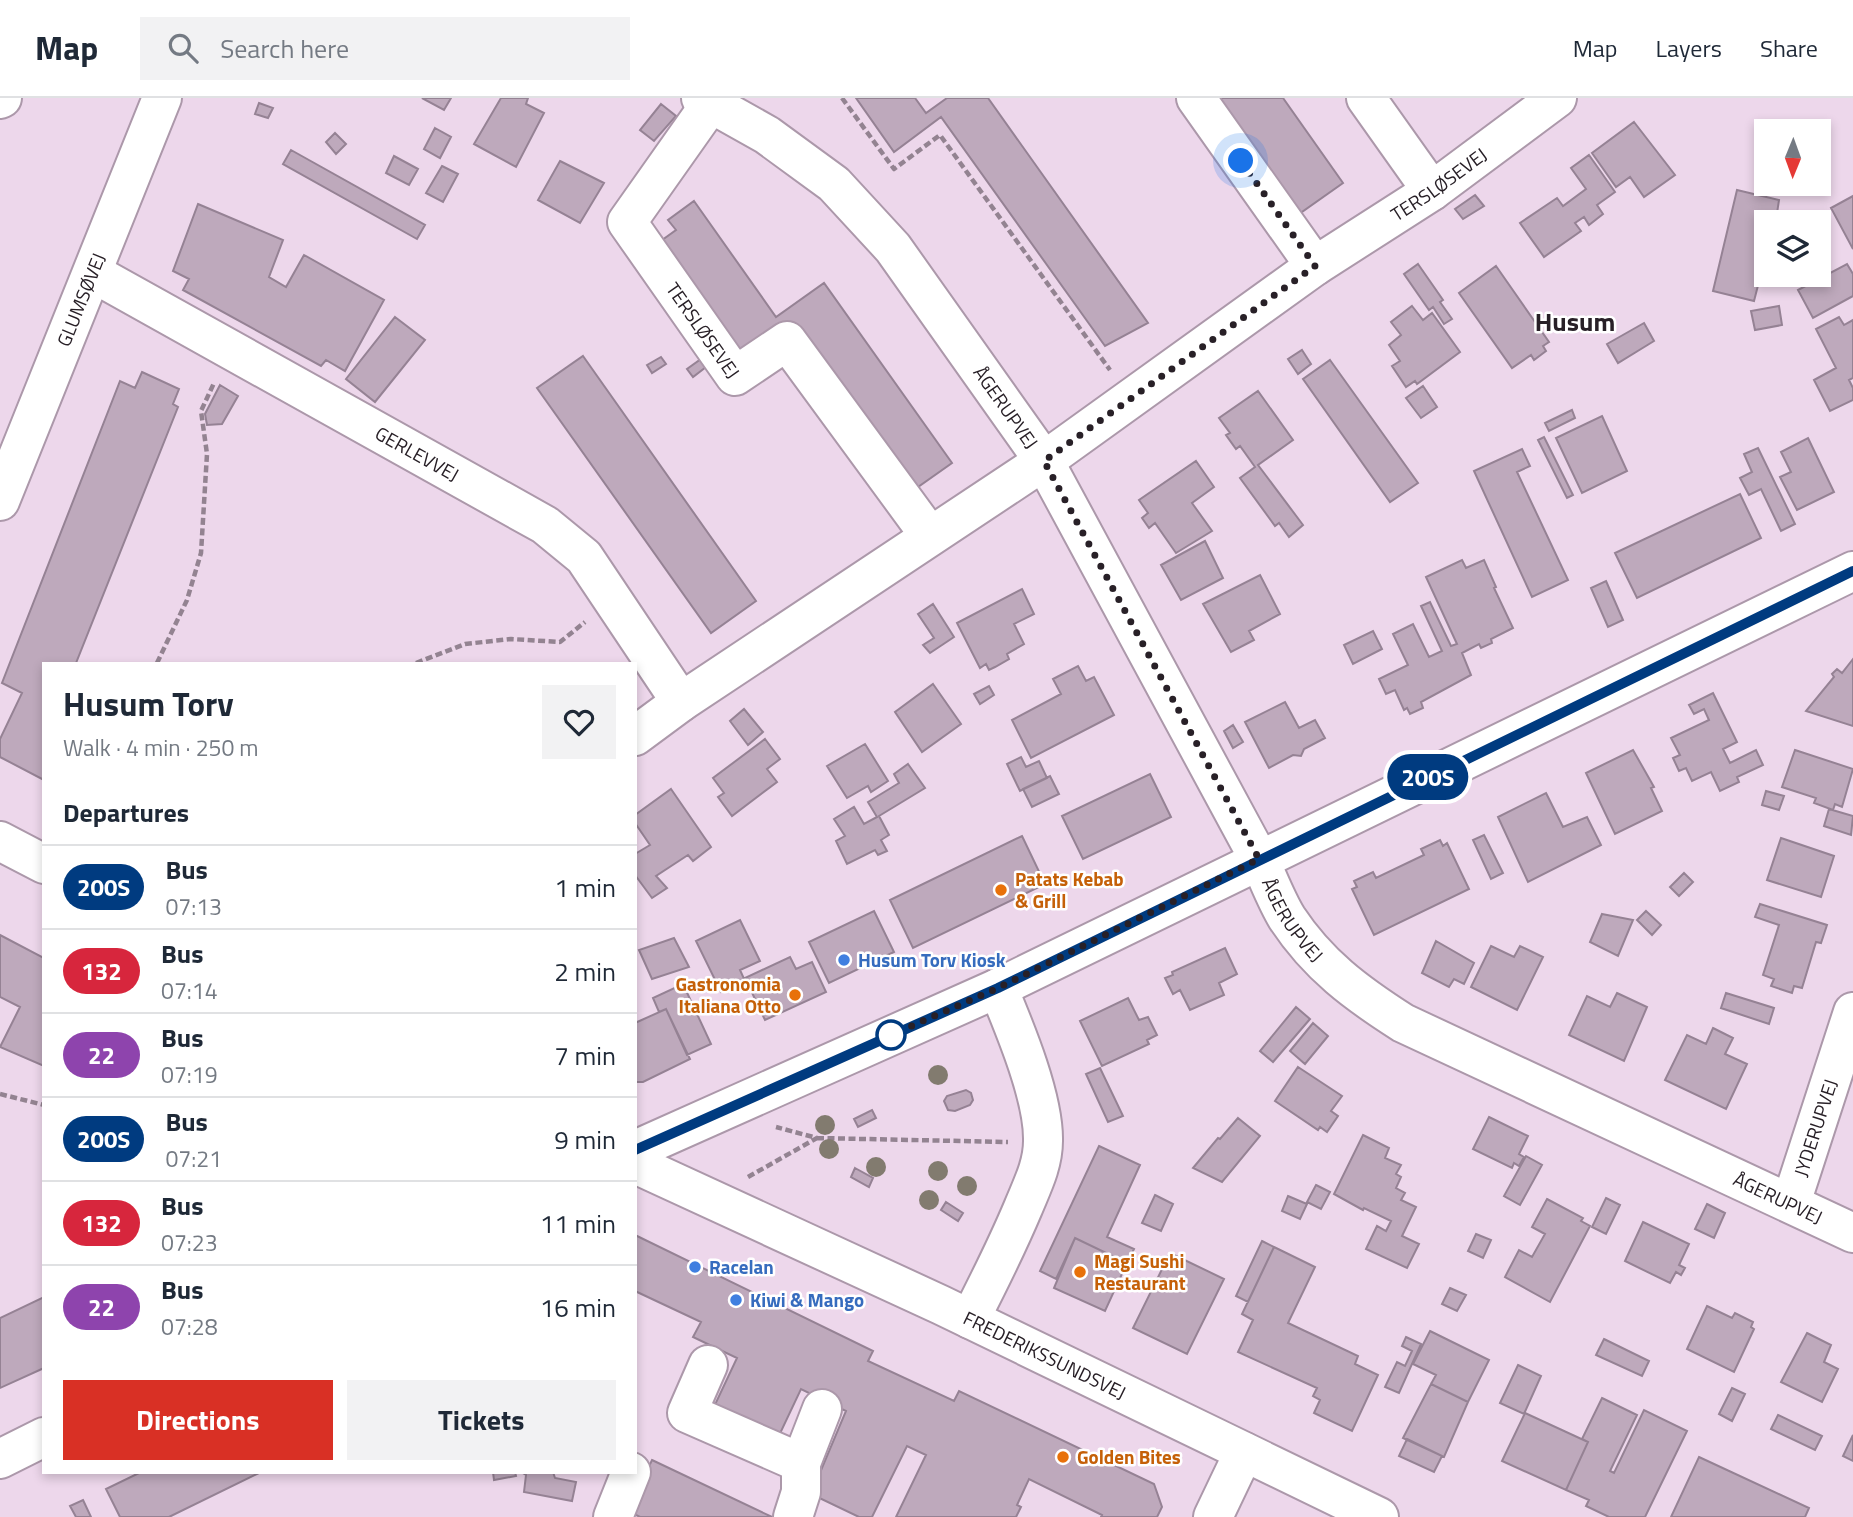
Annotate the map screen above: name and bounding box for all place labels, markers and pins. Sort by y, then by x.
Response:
place label: Patats Kebab & Grill [1015,864,1124,915]
marker: Patats Kebab & Grill [993,882,1009,898]
place label: Husum Torv Kiosk [858,945,1006,974]
marker: Husum Torv Kiosk [836,952,852,968]
place label: Gastronomia Italiana Otto [675,969,781,1020]
marker: Gastronomia Italiana Otto [787,987,803,1003]
unlabelled marker [876,1020,906,1050]
place label: Magi Sushi Restaurant [1094,1246,1186,1297]
place label: Racelan [709,1252,774,1281]
marker: Racelan [687,1259,703,1275]
marker: Magi Sushi Restaurant [1072,1264,1088,1280]
place label: Kiwi & Mango [750,1285,864,1314]
marker: Kiwi & Mango [728,1292,744,1308]
place label: Golden Bites [1077,1442,1181,1471]
marker: Golden Bites [1055,1449,1071,1465]

